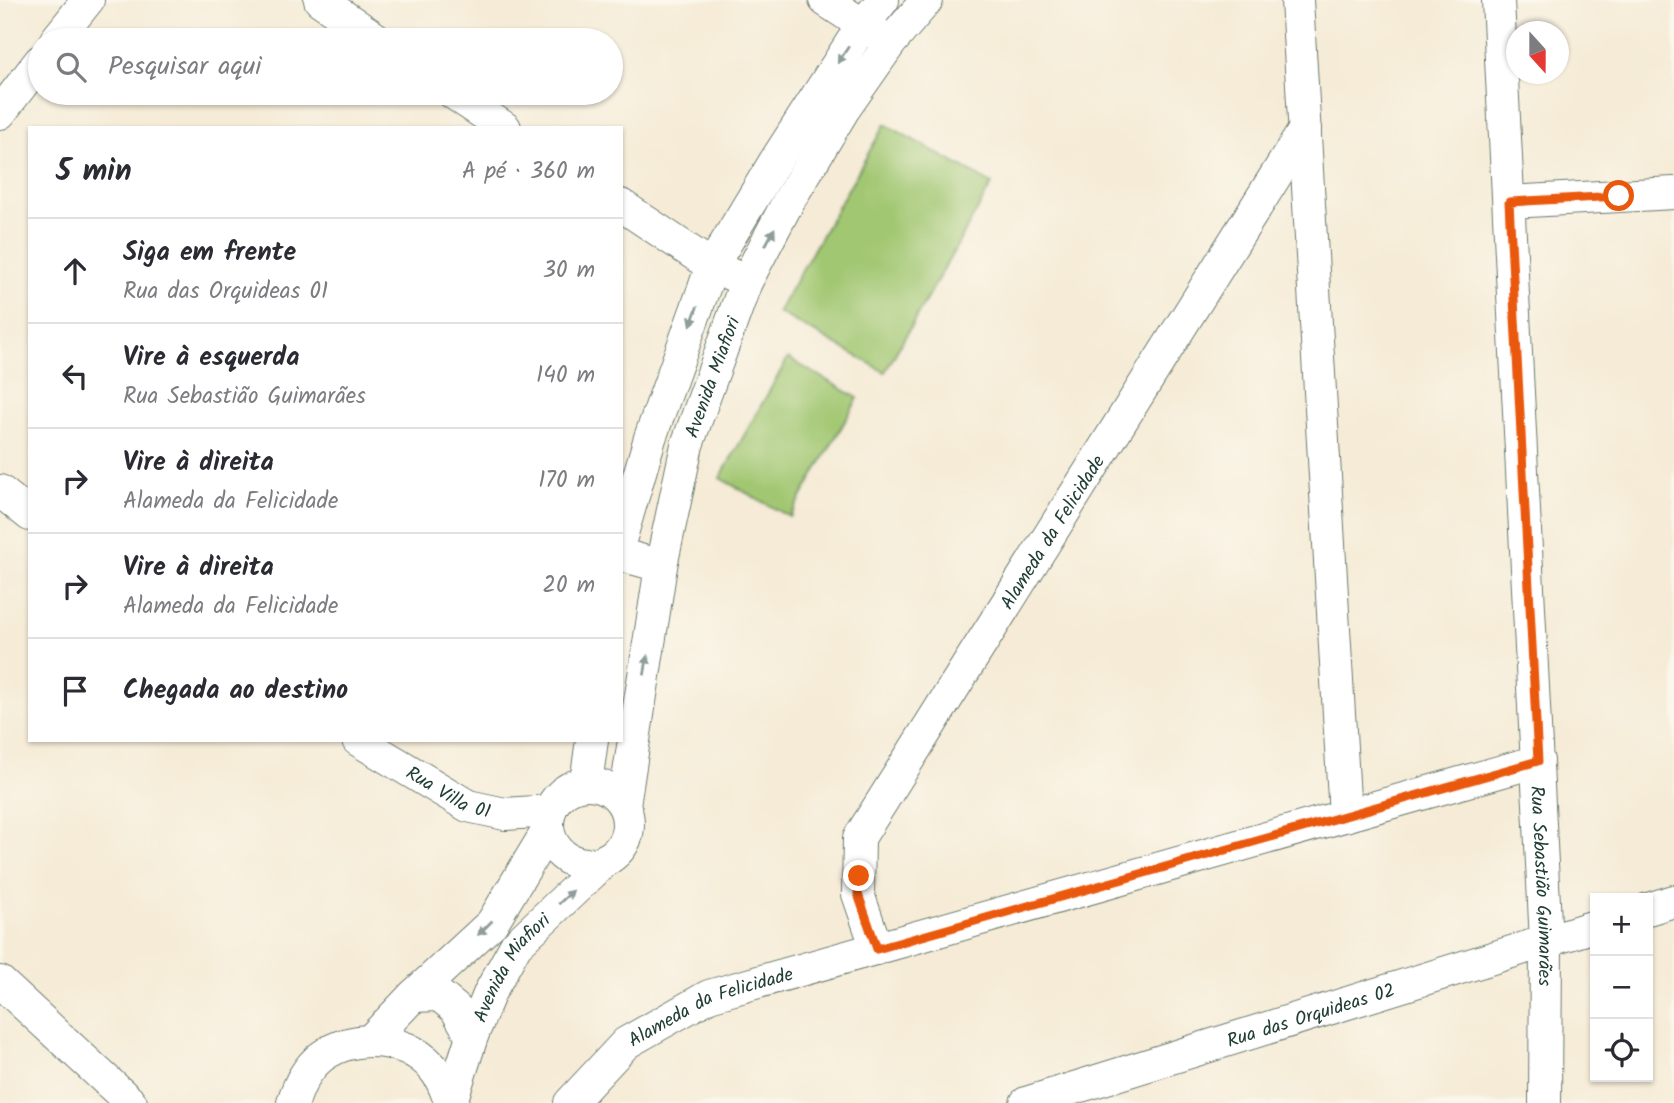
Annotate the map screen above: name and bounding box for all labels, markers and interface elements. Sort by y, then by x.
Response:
north arrow [1506,21,1569,84]
search box [28,28,623,105]
text: Pesquisar aqui [108,46,261,88]
one-way arrow [836,46,850,64]
icon: search [52,48,90,86]
text: 5 min [56,148,132,196]
text: A pé · 360 m [462,154,595,190]
route start [1603,180,1634,211]
one-way arrow [764,227,775,247]
text: Siga em frente [123,232,296,274]
icon: ahead [56,252,94,290]
text: 30 m [543,253,595,289]
text: Rua das Orquideas 01 [123,274,328,310]
one-way arrow [689,305,700,326]
street label: Avenida Miafiori [678,312,750,442]
text: Vire à esquerda [123,337,300,379]
icon: left [56,357,94,395]
text: 140 m [536,358,595,394]
text: Rua Sebastião Guimarães [123,379,366,415]
text: Vire à direita [123,442,274,484]
street label: Alameda da Felicidade [993,449,1114,616]
icon: right [56,462,94,500]
text: 170 m [538,463,595,499]
text: Alameda da Felicidade [123,484,338,520]
text: Vire à direita [123,547,274,589]
icon: right [56,567,94,605]
text: 20 m [543,568,595,604]
text: Alameda da Felicidade [123,589,338,625]
one-way arrow [641,654,652,676]
text: Chegada ao destino [123,670,348,712]
icon: arrive [56,672,94,710]
street label: Rua Villa 01 [400,759,493,828]
street label: Rua Sebastião Guimarães [1521,785,1559,986]
route end [843,860,874,891]
one-way arrow [558,889,575,906]
map controls [1590,893,1653,1082]
button: + [1590,893,1653,956]
street label: Avenida Miafiori [466,906,559,1027]
one-way arrow [477,920,494,937]
button: − [1590,956,1653,1019]
street label: Alameda da Felicidade [623,960,797,1056]
street label: Rua das Orquideas 02 [1223,976,1399,1057]
button: locate [1590,1019,1653,1082]

